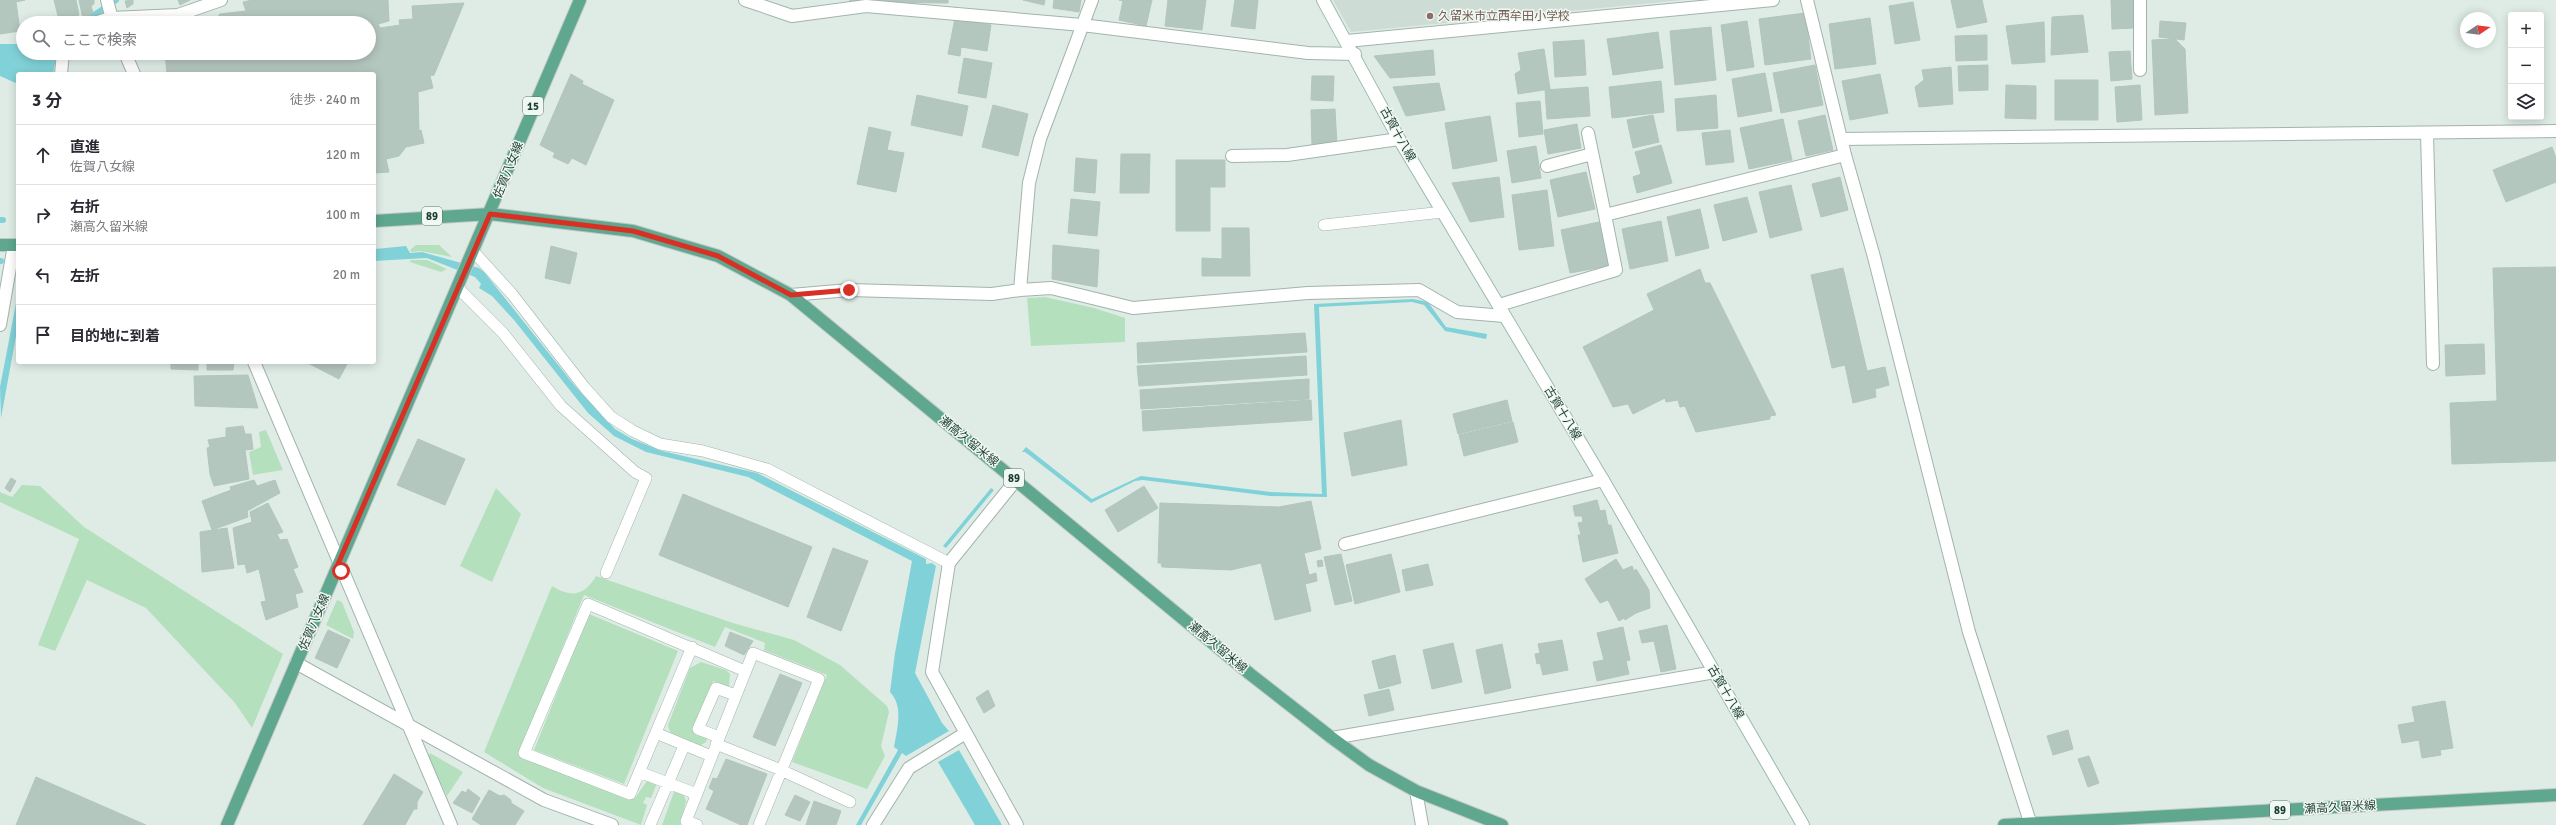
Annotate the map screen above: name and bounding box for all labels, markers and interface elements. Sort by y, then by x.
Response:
place label: 久留米市立西牟田小学校 [1438,9,1570,24]
marker: 久留米市立西牟田小学校 [1425,11,1435,21]
north arrow [2460,12,2496,48]
map controls [2508,12,2544,120]
button: + [2508,12,2544,48]
search box [16,16,376,60]
icon: search [30,27,52,49]
text: ここで検索 [62,31,137,49]
button: − [2508,48,2544,84]
button: layers [2508,84,2544,120]
text: 3 分 [32,90,62,111]
text: 徒歩 · 240 m [290,92,360,108]
road number: 15 [523,97,543,115]
street label: 古賀十八線 [1376,104,1419,164]
text: 直進 [70,138,100,156]
street label: 佐賀八女線 [490,140,527,201]
icon: ahead [32,144,54,166]
text: 120 m [326,147,360,163]
text: 佐賀八女線 [70,159,135,175]
text: 右折 [70,198,100,216]
icon: right [32,204,54,226]
text: 100 m [326,207,360,223]
road number: 89 [422,207,442,225]
text: 瀬高久留米線 [70,219,148,235]
icon: left [32,264,54,286]
text: 左折 [70,267,100,285]
text: 20 m [333,267,360,283]
route end [840,281,858,299]
icon: arrive [32,324,54,346]
text: 目的地に到着 [70,327,160,345]
street label: 古賀十八線 [1541,384,1584,443]
street label: 瀬高久留米線 [936,413,1001,470]
road number: 89 [1004,469,1024,487]
route start [332,562,350,580]
street label: 佐賀八女線 [296,592,333,653]
street label: 瀬高久留米線 [1185,618,1250,676]
street label: 古賀十八線 [1704,663,1747,722]
street label: 瀬高久留米線 [2304,798,2376,817]
road number: 89 [2270,801,2290,819]

